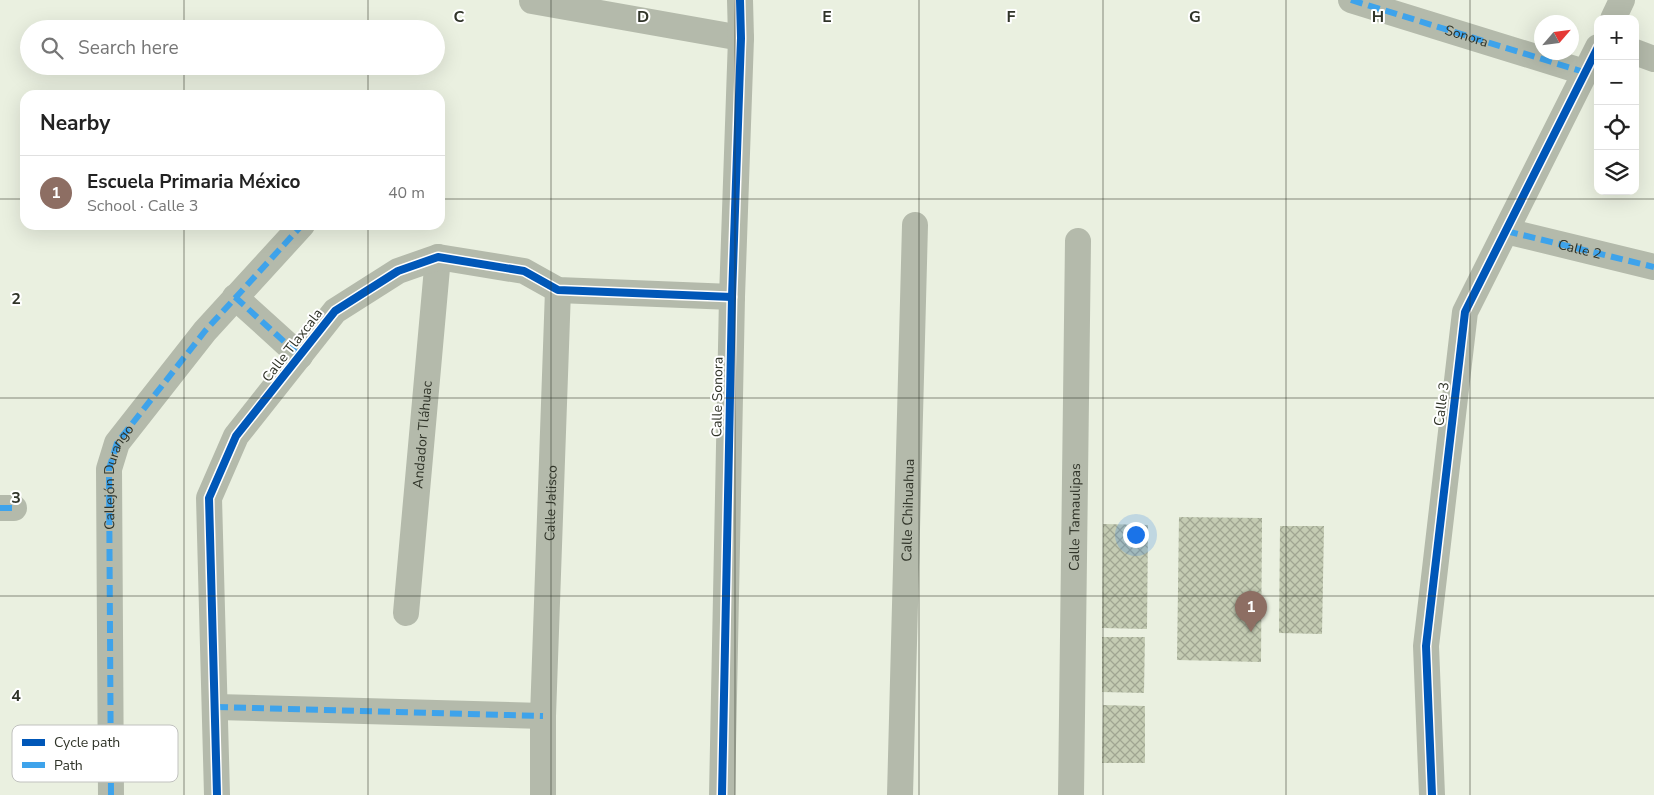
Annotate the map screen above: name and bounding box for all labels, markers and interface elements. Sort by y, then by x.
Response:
text: C [454,6,465,28]
text: D [637,6,649,28]
text: E [822,6,832,28]
text: F [1007,6,1016,28]
text: G [1189,6,1201,28]
text: H [1372,6,1384,28]
north arrow [1534,15,1579,60]
map controls [1594,15,1639,195]
button: + [1594,15,1639,60]
search box [20,20,445,75]
street label: Sonora [1442,21,1491,52]
icon: search [38,34,66,62]
text: Search here [78,35,179,61]
button: − [1594,60,1639,105]
button: locate [1594,105,1639,150]
text: Nearby [40,109,110,137]
button: layers [1594,150,1639,195]
text: Escuela Primaria México [87,169,300,195]
text: 1 [51,182,61,204]
text: 40 m [388,182,425,204]
text: School · Calle 3 [87,195,198,217]
street label: Calle 2 [1556,235,1604,264]
text: 2 [11,288,21,310]
street label: Calle Tlaxcala [258,305,327,386]
street label: Calle Sonora [707,357,728,437]
street label: Andador Tláhuac [408,380,437,489]
street label: Calle 3 [1429,381,1454,427]
street label: Callejón Durango [100,420,138,530]
street label: Calle Chihuahua [897,458,919,562]
street label: Calle Tamaulipas [1065,463,1085,571]
street label: Calle Jalisco [540,465,562,542]
text: 3 [11,487,21,509]
your location [1123,522,1149,548]
pin: 1 [1235,591,1267,632]
text: 4 [11,685,21,707]
legend [12,725,178,782]
text: Cycle path [54,733,120,752]
text: Path [54,756,83,775]

